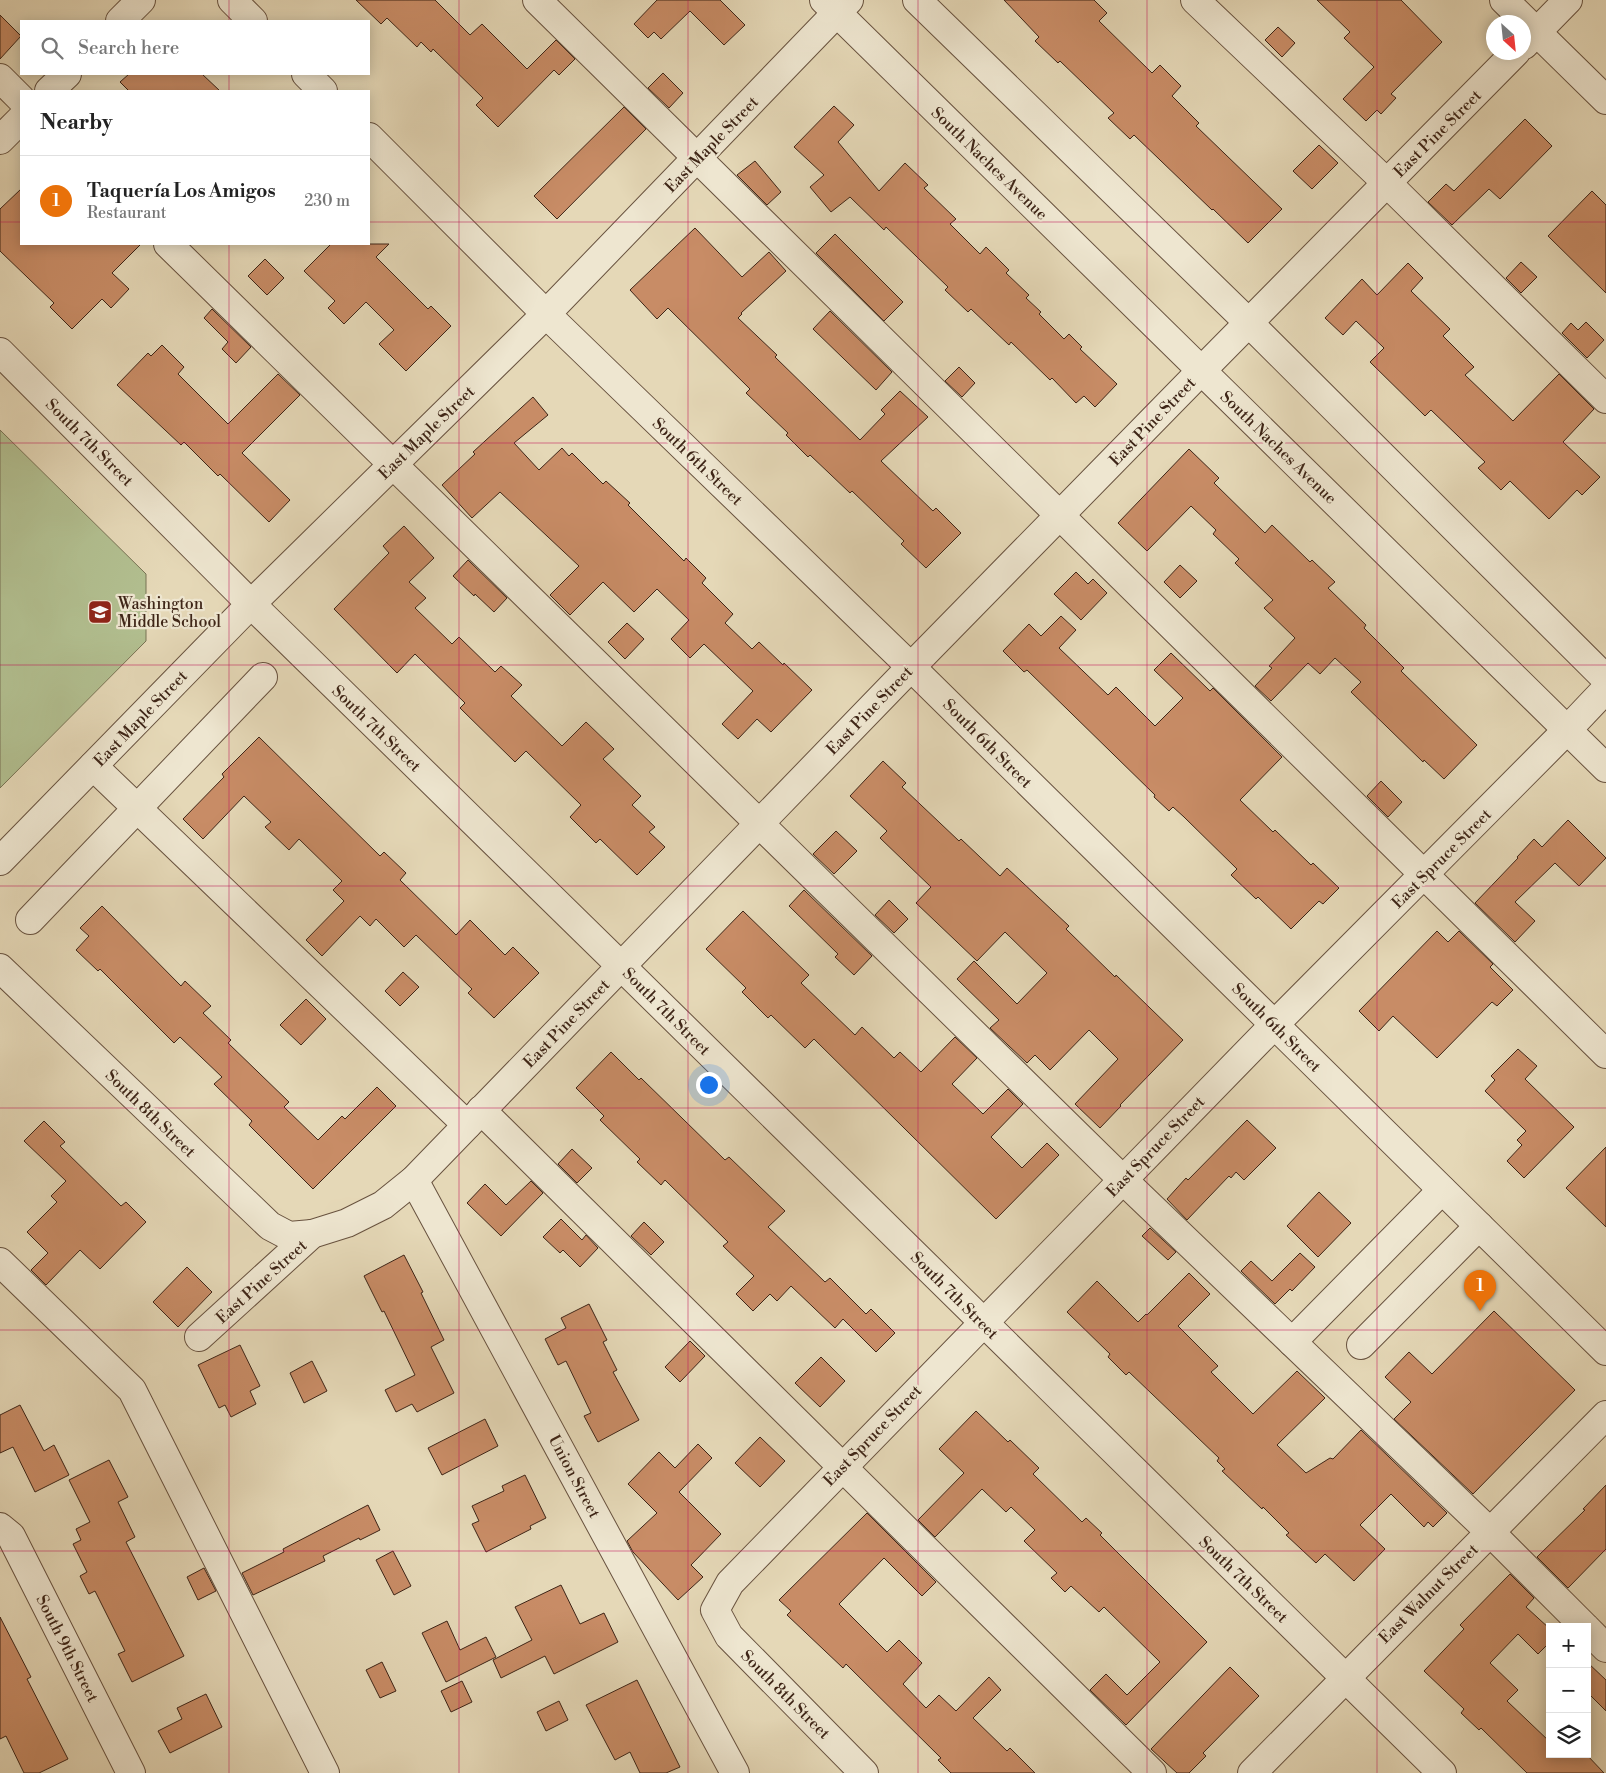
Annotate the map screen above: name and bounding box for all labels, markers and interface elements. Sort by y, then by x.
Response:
north arrow [1486,15,1531,60]
search box [20,20,370,75]
icon: search [38,34,66,62]
text: Search here [78,36,179,60]
street label: East Pine Street [1390,85,1486,182]
street label: East Maple Street [661,92,763,197]
street label: South Naches Avenue [927,103,1052,225]
text: Nearby [40,110,113,136]
text: Taquería Los Amigos [87,179,276,203]
text: 1 [52,191,60,211]
text: 230 m [304,191,350,211]
text: Restaurant [87,203,166,223]
street label: East Pine Street [1105,373,1200,470]
street label: East Maple Street [374,381,479,484]
street label: South Naches Avenue [1216,387,1341,509]
street label: South 7th Street [41,395,138,491]
street label: South 6th Street [648,414,747,510]
place label: Washington Middle School [117,594,221,632]
school or university icon: Washington Middle School [87,599,113,625]
street label: East Pine Street [822,662,917,759]
street label: East Maple Street [90,666,192,771]
street label: South 7th Street [328,681,425,776]
street label: South 6th Street [939,695,1036,793]
street label: East Spruce Street [1388,804,1496,913]
street label: South 7th Street [618,964,715,1060]
street label: East Pine Street [519,975,614,1072]
street label: South 6th Street [1228,979,1325,1077]
street label: South 8th Street [101,1066,200,1162]
your location [696,1072,722,1098]
street label: East Spruce Street [1102,1092,1209,1202]
street label: East Pine Street [212,1235,312,1328]
street label: South 7th Street [906,1248,1003,1344]
pin: 1 [1464,1270,1496,1311]
street label: East Spruce Street [819,1381,926,1491]
street label: Union Street [544,1431,605,1522]
street label: South 7th Street [1195,1532,1292,1627]
street label: East Walnut Street [1375,1540,1483,1648]
street label: South 9th Street [31,1591,103,1706]
map controls [1546,1623,1591,1758]
button: + [1546,1623,1591,1668]
street label: South 8th Street [737,1646,834,1744]
button: − [1546,1668,1591,1713]
button: layers [1546,1713,1591,1758]

